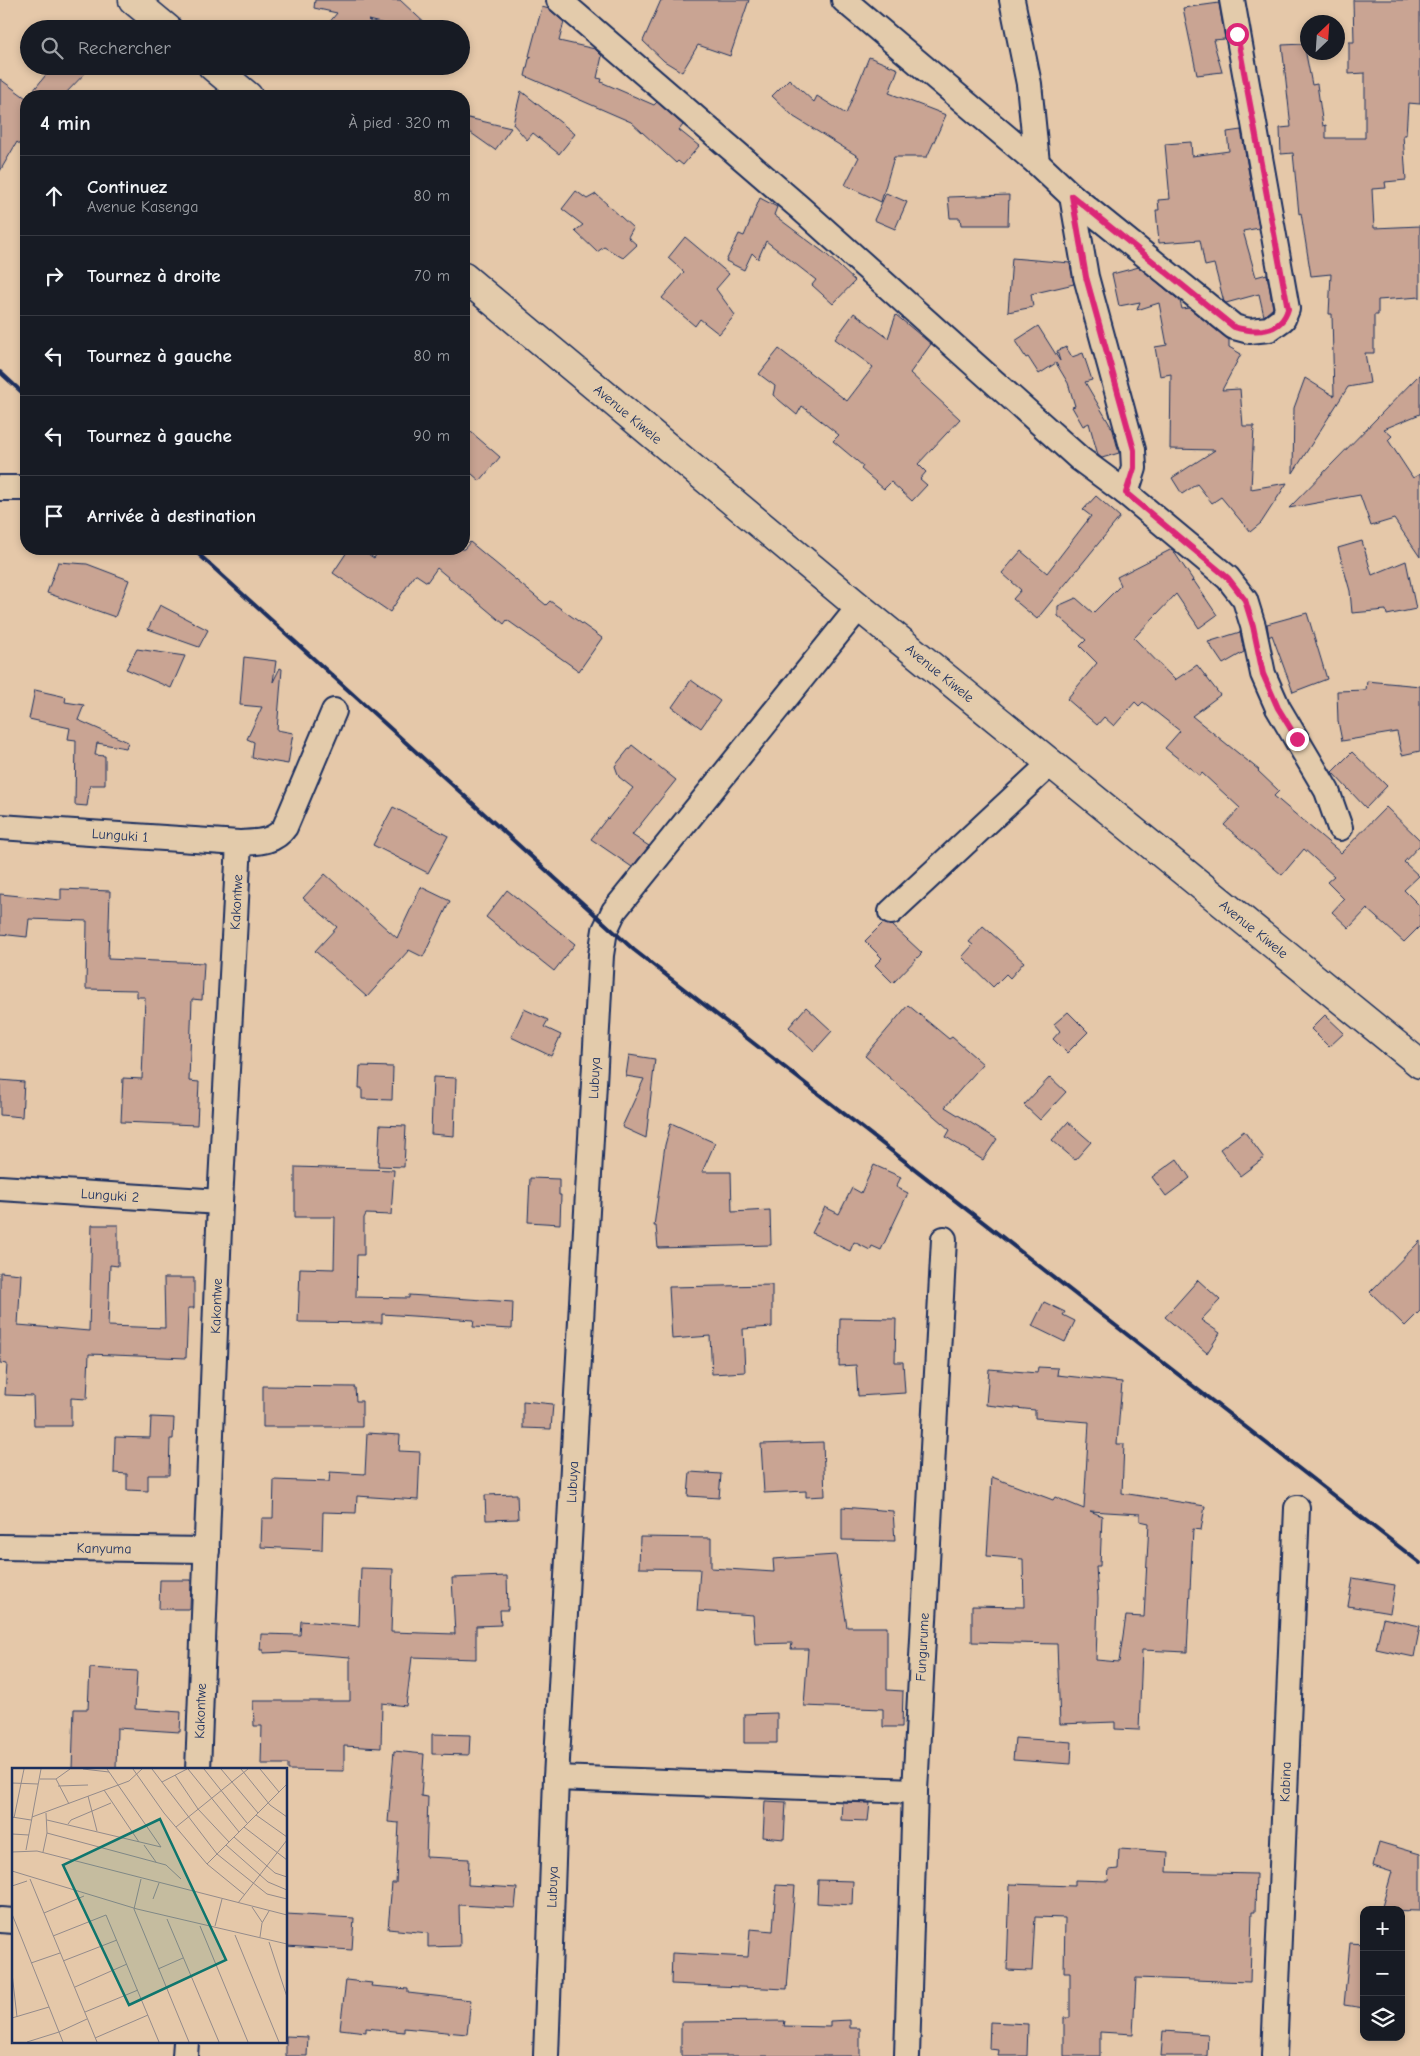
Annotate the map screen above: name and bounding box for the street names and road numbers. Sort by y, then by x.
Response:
street label: Avenue Kiwele [590,381,665,448]
street label: Avenue Kiwele [902,640,977,706]
street label: Lunguki 1 [91,825,149,846]
street label: Kakontwe [227,874,246,930]
street label: Avenue Kiwele [1216,896,1291,962]
street label: Lubuya [585,1057,604,1099]
street label: Lunguki 2 [80,1185,140,1206]
street label: Kakontwe [207,1278,226,1334]
street label: Lubuya [563,1461,582,1503]
street label: Kanyuma [76,1540,132,1557]
street label: Fungurume [912,1612,933,1682]
street label: Kakontwe [191,1683,210,1739]
street label: Kabina [1276,1761,1295,1803]
street label: Lubuya [543,1866,562,1908]

